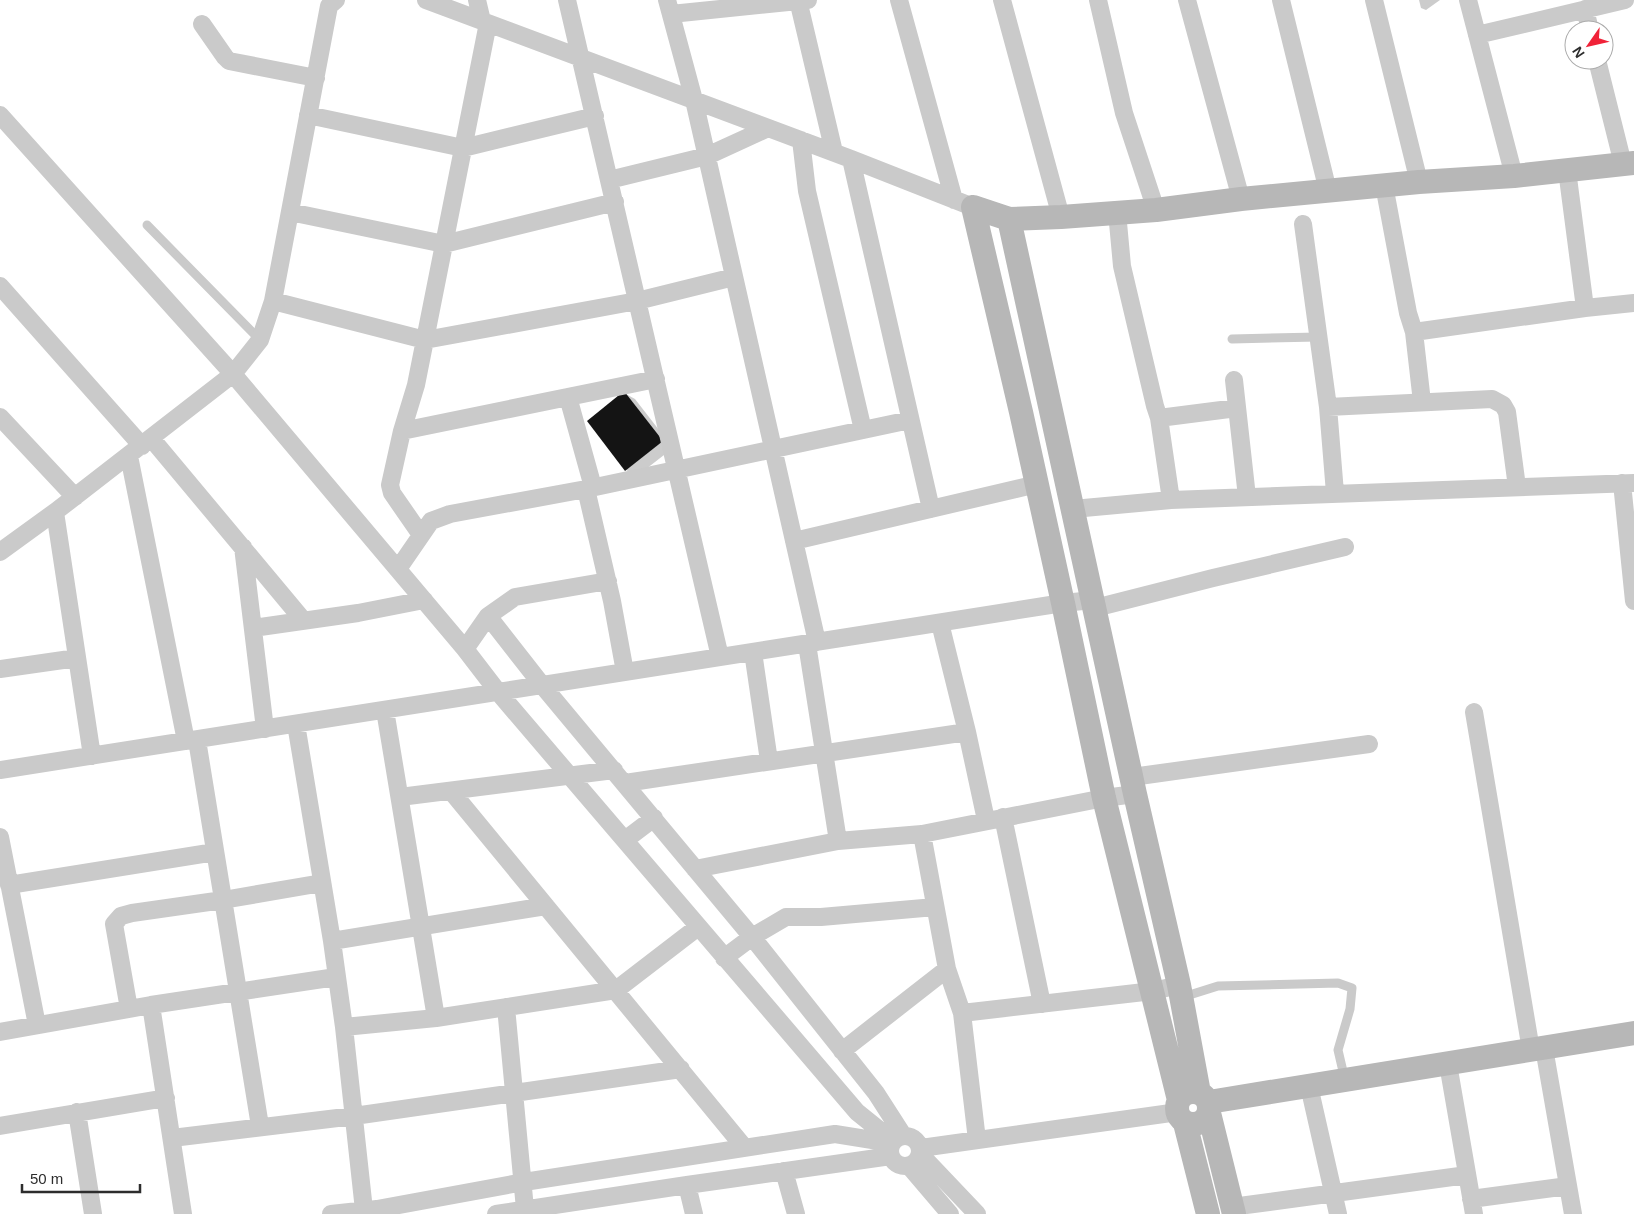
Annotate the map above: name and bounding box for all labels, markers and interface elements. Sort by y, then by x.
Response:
north arrow [1564,20,1614,70]
text: N [1569,44,1588,61]
scale bar [22,1162,140,1194]
text: 50 m [30,1170,63,1187]

